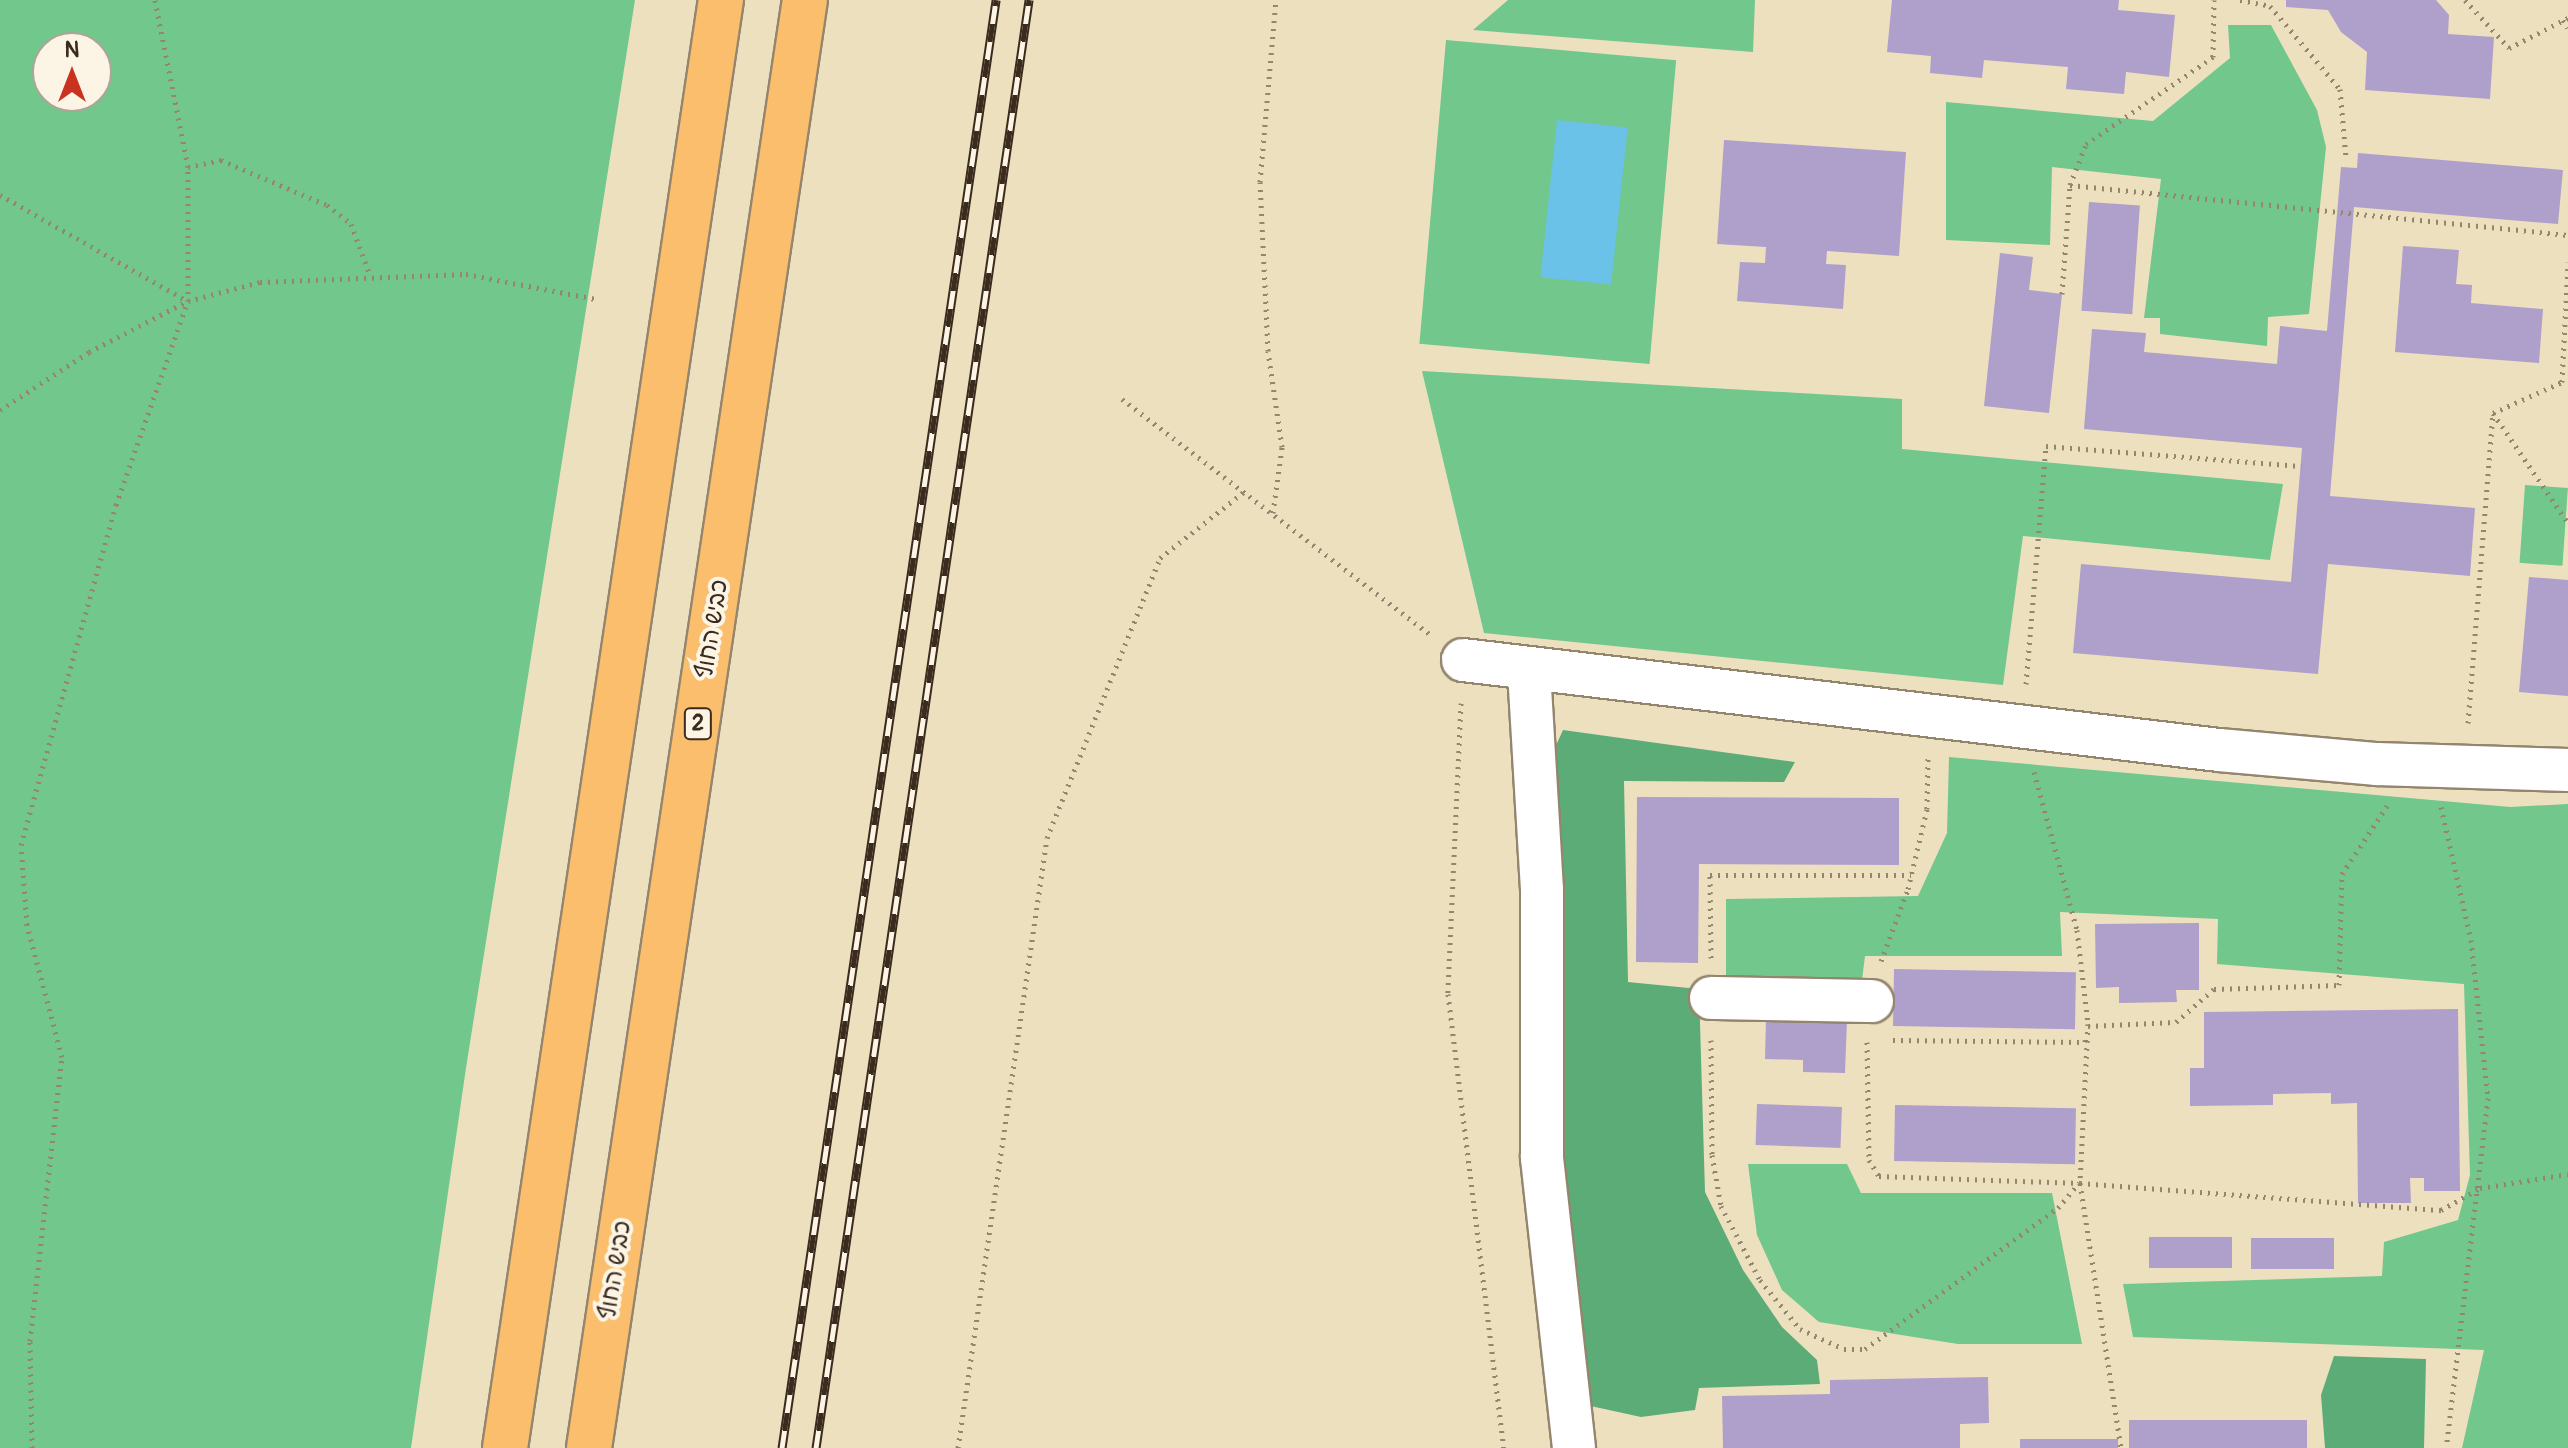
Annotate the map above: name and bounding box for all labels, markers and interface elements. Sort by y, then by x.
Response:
north arrow [32,32,112,112]
text: N [65,36,79,64]
street label: כביש החוף [690,578,734,680]
road number: 2 [682,706,714,742]
street label: כביש החוף [593,1219,637,1321]

